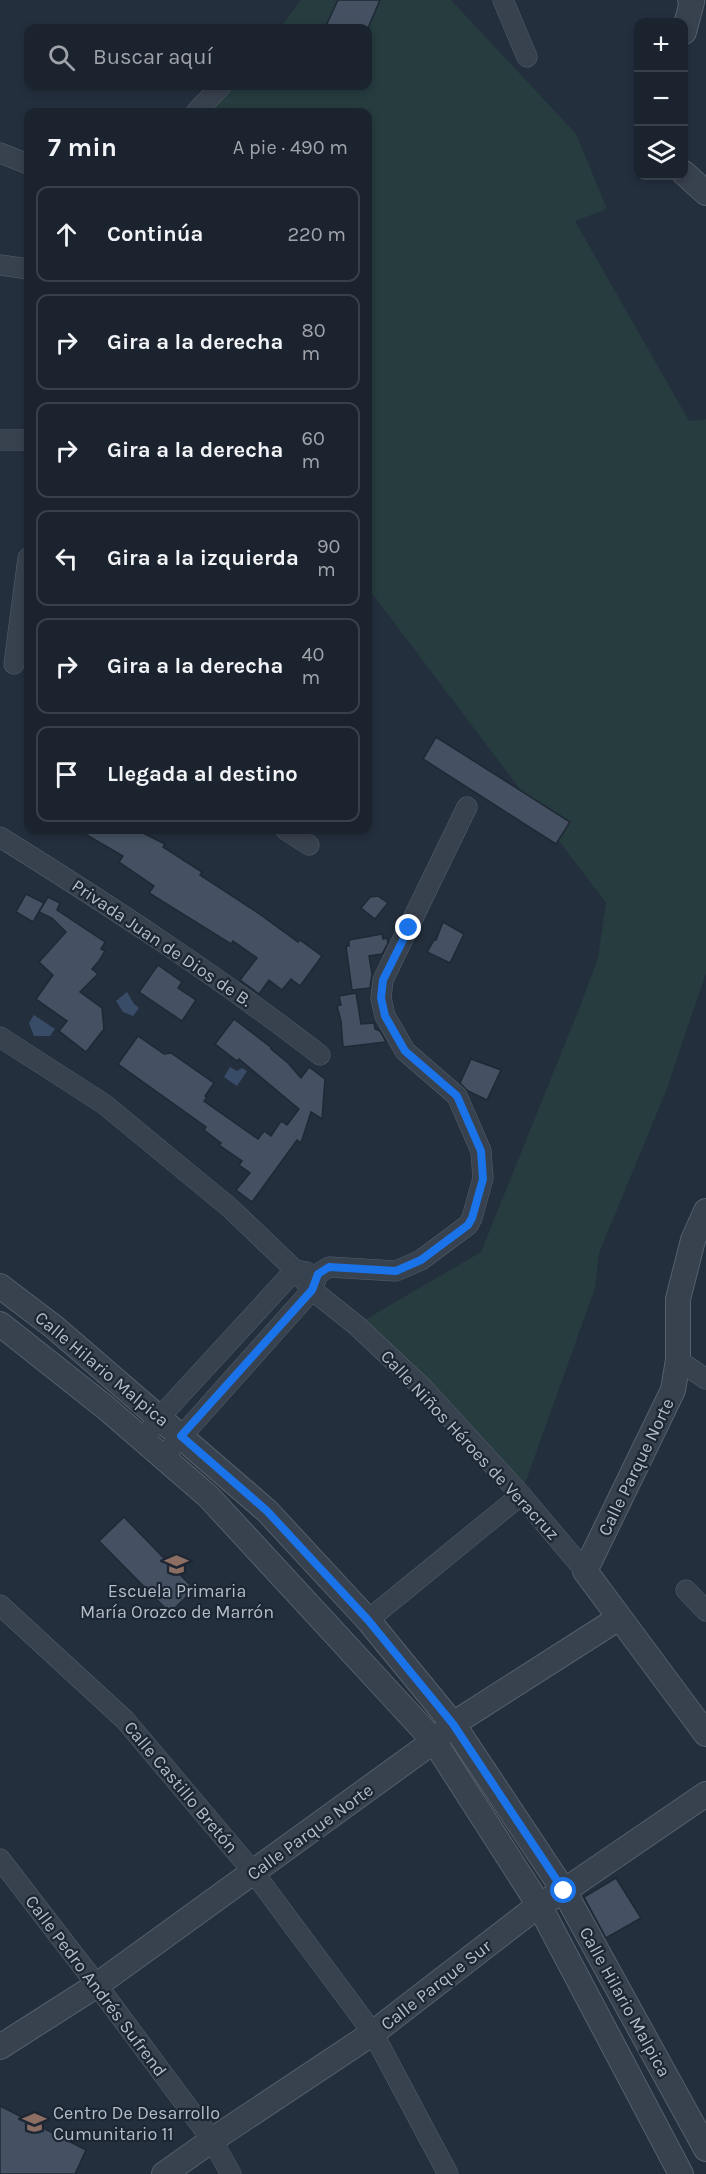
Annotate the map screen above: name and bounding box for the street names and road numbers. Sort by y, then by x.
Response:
street label: Privada Juan de Dios de B. [68,874,256,1012]
street label: Calle Hilario Malpica [31,1307,173,1431]
street label: Calle Niños Héroes de Veracruz [376,1345,564,1545]
street label: Calle Parque Norte [593,1395,679,1539]
street label: Calle Castillo Bretón [119,1716,243,1858]
street label: Calle Parque Norte [243,1779,377,1885]
street label: Calle Pedro Andrés Sufrend [21,1891,171,2081]
street label: Calle Hilario Malpica [575,1923,675,2081]
street label: Calle Parque Sur [376,1935,496,2035]

